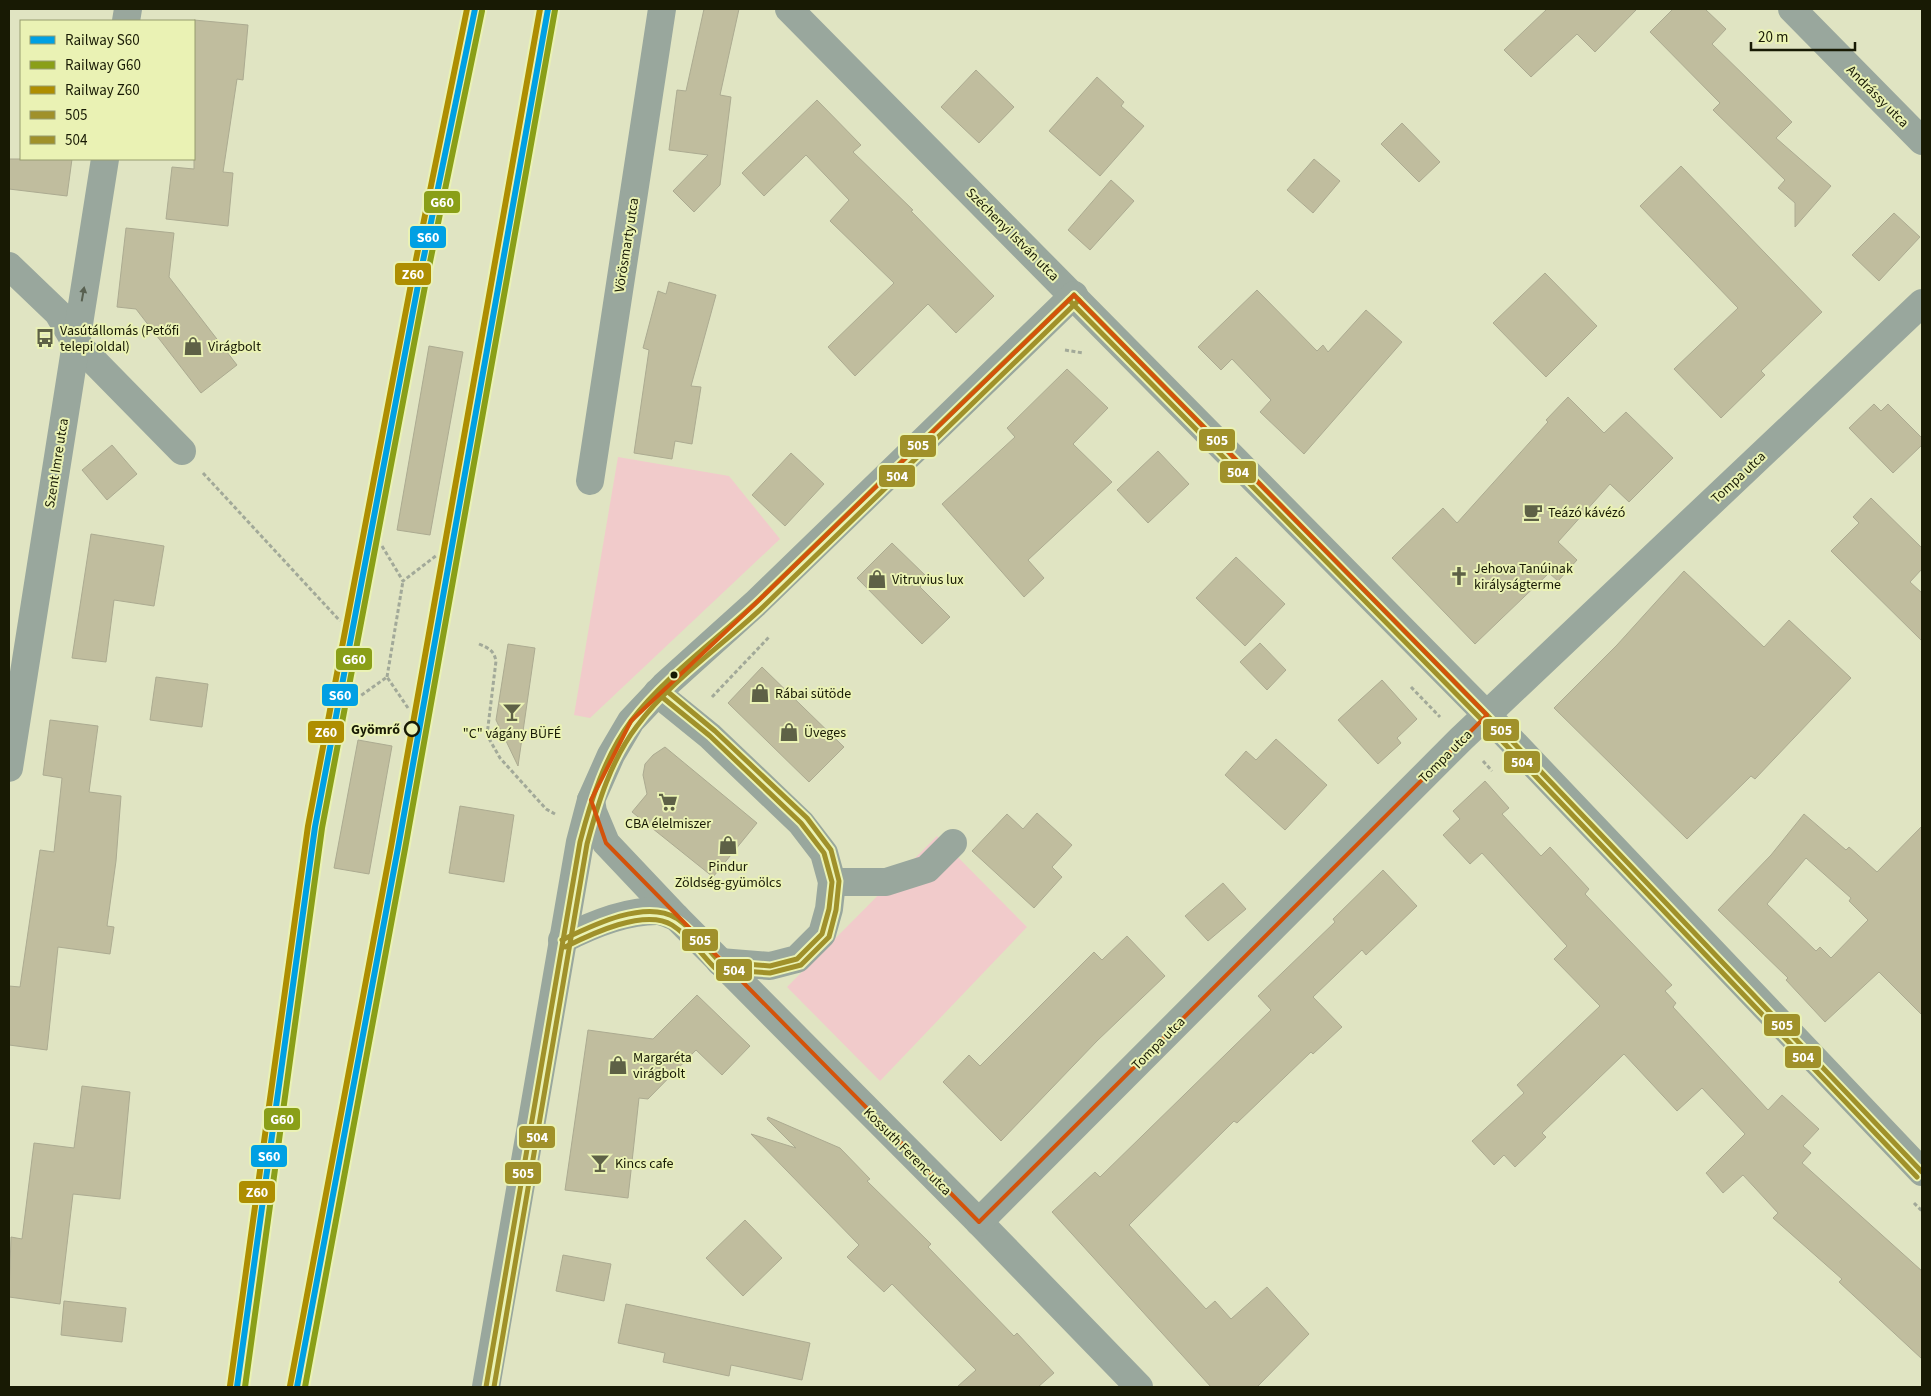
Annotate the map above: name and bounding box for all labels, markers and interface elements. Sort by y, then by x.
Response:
legend [20,20,195,160]
scale bar [1751,20,1855,52]
text: 20 m [1758,27,1788,48]
text: Railway S60 [65,30,140,51]
text: Railway G60 [65,55,141,76]
street label: Andrássy utca [1842,61,1913,132]
text: Railway Z60 [65,80,140,101]
text: 505 [65,105,87,126]
text: 504 [65,130,88,151]
street label: Széchenyi István utca [961,183,1064,286]
line badge: G60 [423,190,461,214]
text: G60 [430,193,454,213]
street label: Vörösmarty utca [610,196,644,294]
line badge: S60 [409,225,447,249]
text: S60 [417,228,439,248]
line badge: Z60 [394,262,432,286]
text: Z60 [402,265,424,285]
one-way arrow [80,285,88,301]
place label: Vasútállomás (Petőfi telepi oldal) [60,321,179,357]
bus stop icon: Vasútállomás (Petőfi telepi oldal) [34,327,56,349]
shop icon: Virágbolt [182,335,204,357]
place label: Virágbolt [208,337,261,357]
street label: Szent Imre utca [40,417,74,509]
line badge: 505 [1198,428,1236,452]
text: 505 [1206,431,1228,451]
line badge: 505 [899,434,937,458]
text: 505 [907,436,929,456]
street label: Tompa utca [1707,447,1771,508]
line badge: 504 [1219,460,1257,484]
text: 504 [1227,463,1250,483]
line badge: 504 [878,464,916,488]
text: 504 [886,467,909,487]
cafe icon: Teázó kávézó [1522,501,1544,523]
place label: Teázó kávézó [1548,503,1625,523]
place label: Jehova Tanúinak királyságterme [1474,559,1573,595]
church icon: Jehova Tanúinak királyságterme [1448,565,1470,587]
shop icon: Vitruvius lux [866,568,888,590]
place label: Vitruvius lux [892,570,964,590]
line badge: G60 [335,647,373,671]
text: G60 [342,650,366,670]
unlabelled marker [669,670,679,680]
shop icon: Rábai sütöde [749,682,771,704]
line badge: S60 [321,683,359,707]
place label: Rábai sütöde [775,684,851,704]
text: S60 [329,686,351,706]
bar icon: "C" vágány BÜFÉ [501,701,523,723]
line badge: 505 [1482,718,1520,742]
line badge: Z60 [307,720,345,744]
place label: Gyömrő [351,720,400,740]
marker: Gyömrő [404,721,420,737]
shop icon: Üveges [778,721,800,743]
text: 505 [1490,721,1512,741]
text: Z60 [315,723,337,743]
place label: Üveges [804,723,846,743]
place label: "C" vágány BÜFÉ [463,724,561,744]
street label: Tompa utca [1414,725,1477,788]
line badge: 504 [1503,750,1541,774]
text: 504 [1511,753,1534,773]
supermarket icon: CBA élelmiszer [657,791,679,813]
place label: CBA élelmiszer [625,814,711,834]
shop icon: Pindur Zöldség-gyümölcs [717,834,739,856]
place label: Pindur Zöldség-gyümölcs [675,857,781,893]
line badge: 505 [681,928,719,952]
text: 505 [689,931,711,951]
line badge: 504 [715,958,753,982]
text: 504 [723,961,746,981]
street label: Tompa utca [1127,1012,1190,1075]
line badge: 505 [1763,1013,1801,1037]
text: 505 [1771,1016,1793,1036]
line badge: 504 [1784,1045,1822,1069]
place label: Margaréta virágbolt [633,1048,692,1084]
text: 504 [1792,1048,1815,1068]
shop icon: Margaréta virágbolt [607,1054,629,1076]
street label: Kossuth Ferenc utca [859,1103,956,1200]
line badge: G60 [263,1107,301,1131]
text: G60 [270,1110,294,1130]
line badge: 504 [518,1125,556,1149]
text: 504 [526,1128,549,1148]
line badge: S60 [250,1144,288,1168]
text: S60 [258,1147,280,1167]
bar icon: Kincs cafe [589,1152,611,1174]
place label: Kincs cafe [615,1154,674,1174]
line badge: 505 [504,1161,542,1185]
text: 505 [512,1164,534,1184]
line badge: Z60 [238,1180,276,1204]
text: Z60 [246,1183,268,1203]

